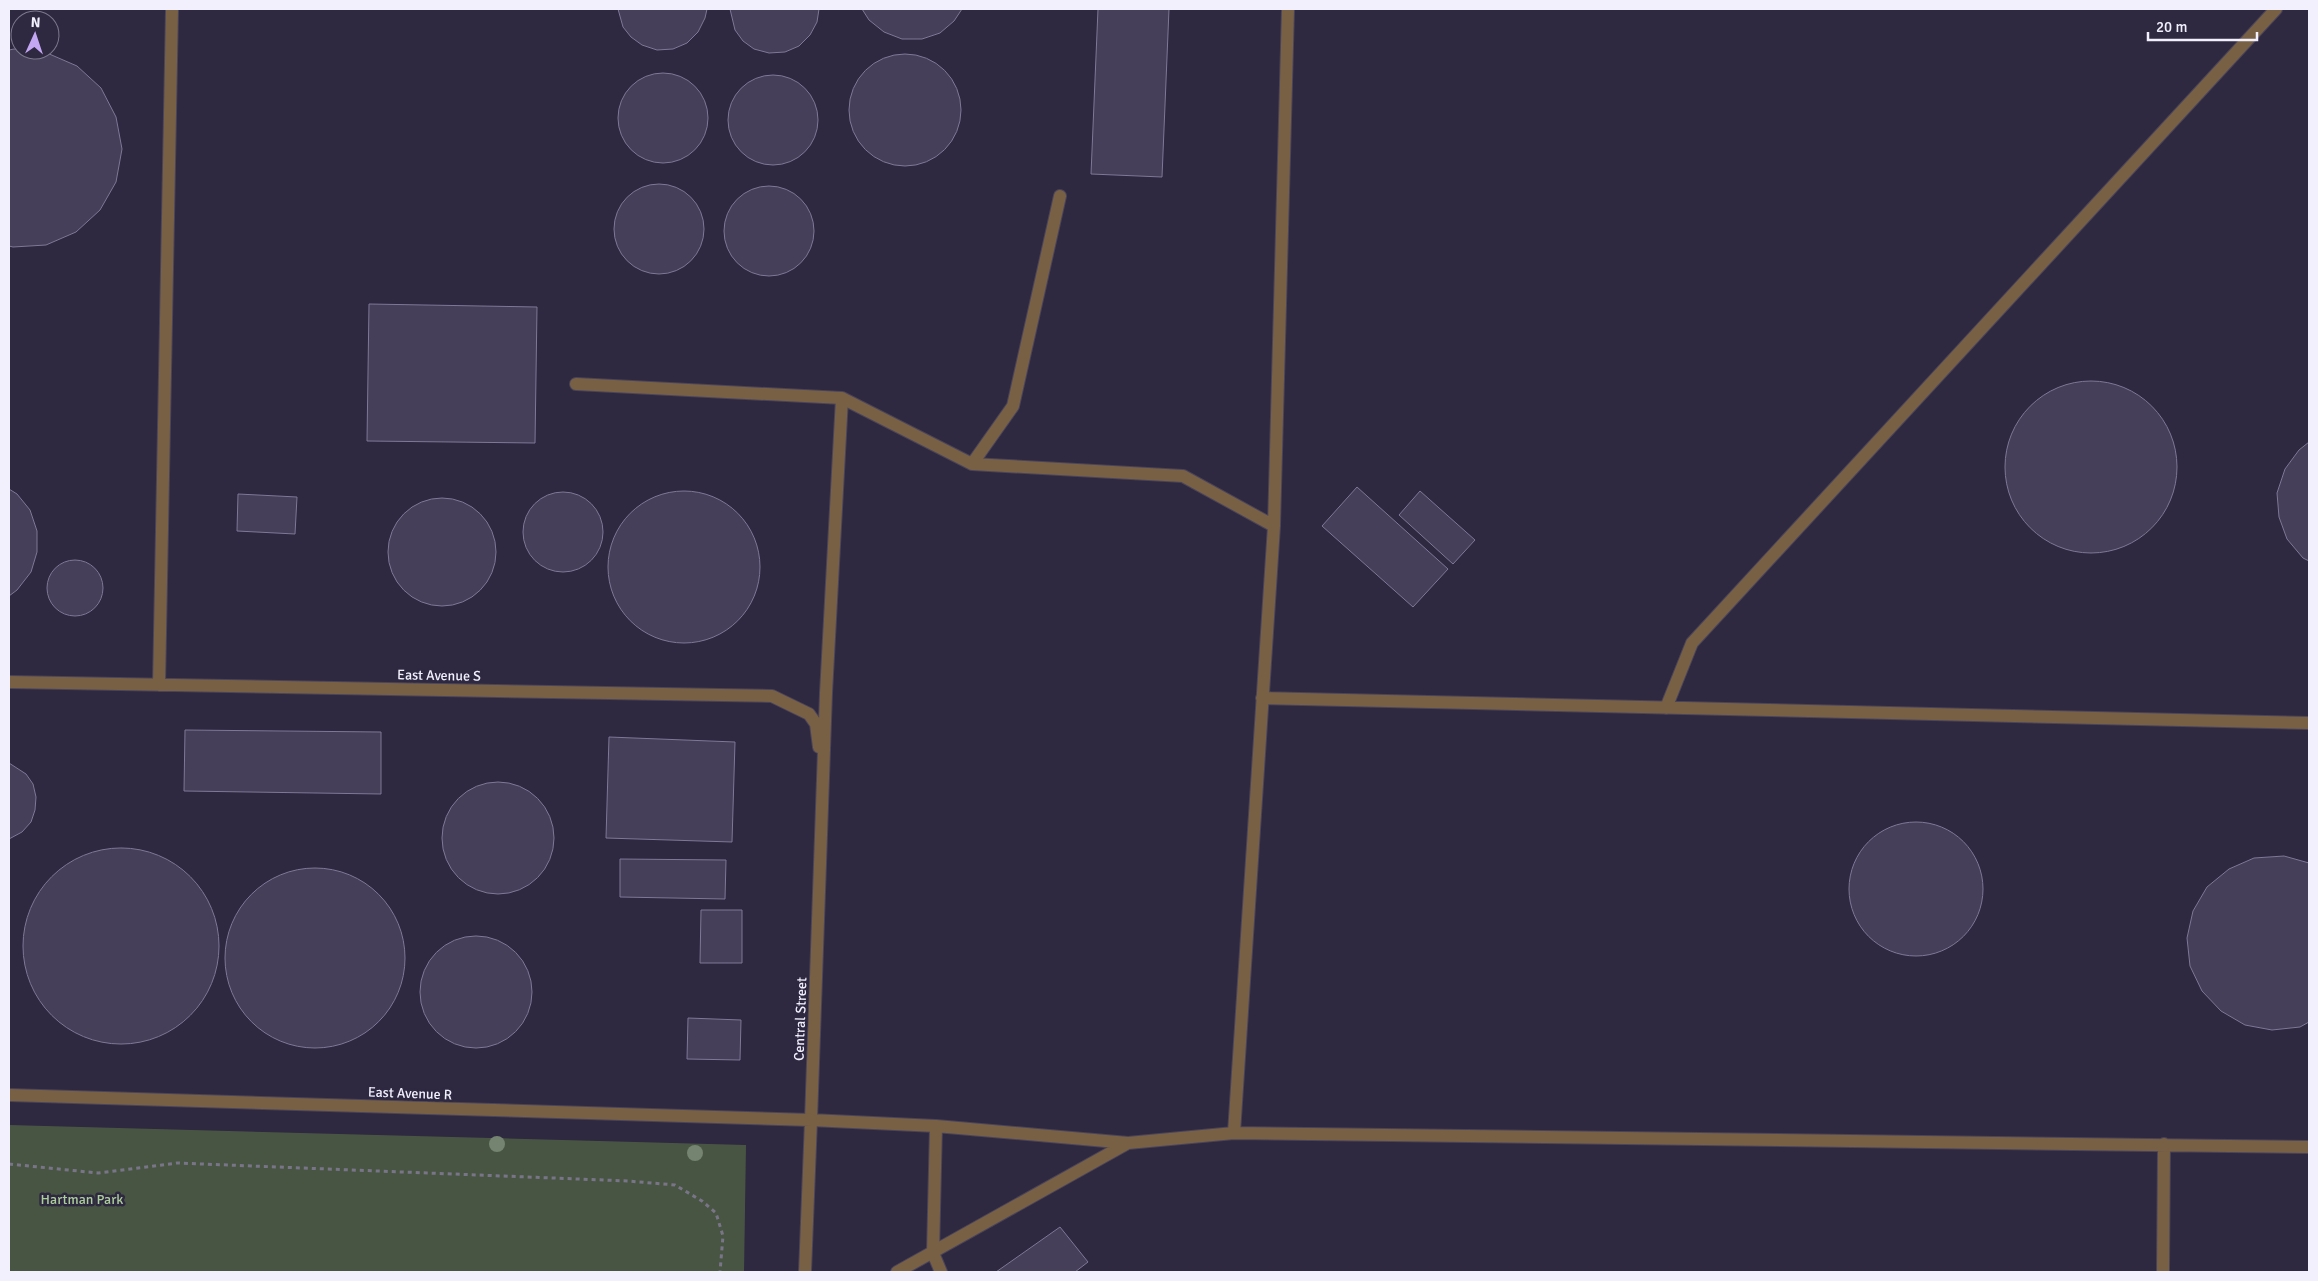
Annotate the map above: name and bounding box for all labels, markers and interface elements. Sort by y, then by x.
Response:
north arrow [10,10,60,60]
scale bar [2148,10,2257,42]
text: N [30,14,41,31]
text: 20 m [2156,18,2187,36]
street label: East Avenue S [397,666,481,685]
street label: Central Street [791,977,810,1061]
street label: East Avenue R [368,1084,452,1103]
park label: Hartman Park [41,1191,123,1208]

